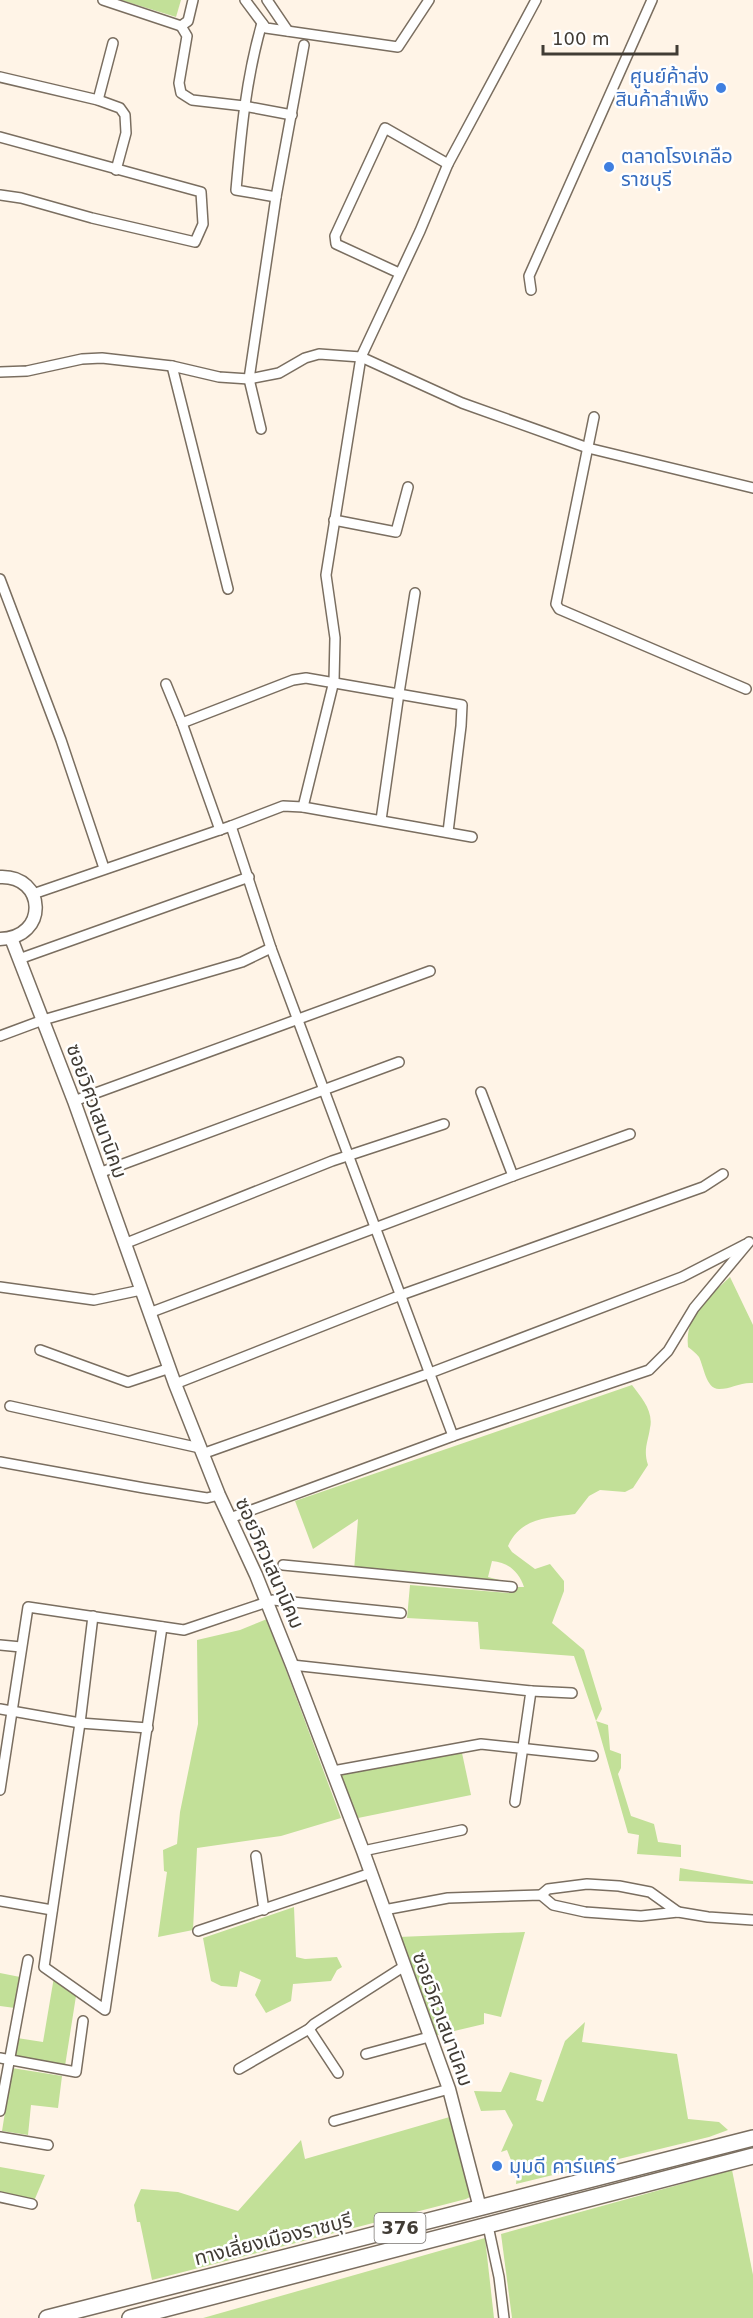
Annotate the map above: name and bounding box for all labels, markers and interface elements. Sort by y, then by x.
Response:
scale bar [543,18,676,56]
text: 100 m [552,28,610,49]
place label: ศูนย์ค้าส่ง สินค้าสำเพ็ง [615,64,709,111]
marker: ศูนย์ค้าส่ง สินค้าสำเพ็ง [714,81,728,95]
place label: ตลาดโรงเกลือ ราชบุรี [621,144,733,191]
marker: ตลาดโรงเกลือ ราชบุรี [602,160,616,174]
street label: ซอยวิศวเสนานิคม [62,1041,132,1181]
street label: ซอยวิศวเสนานิคม [230,1494,310,1632]
street label: ซอยวิศวเสนานิคม [408,1949,478,2089]
place label: มุมดี คาร์แคร์ [509,2154,617,2178]
marker: มุมดี คาร์แคร์ [490,2159,504,2173]
street label: ทางเลี่ยงเมืองราชบุรี [191,2206,354,2270]
road number: 376 [374,2213,426,2243]

